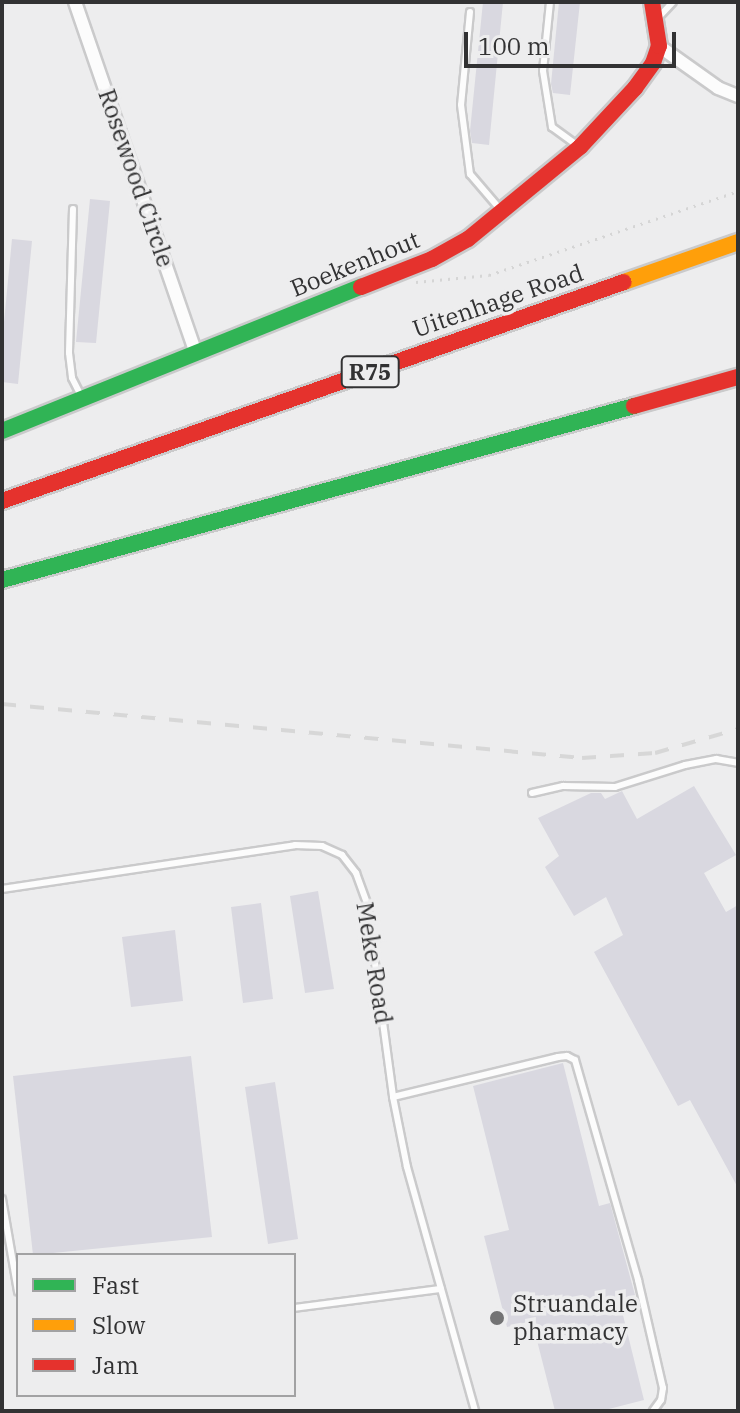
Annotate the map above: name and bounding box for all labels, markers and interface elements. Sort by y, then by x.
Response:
scale bar [468,16,680,66]
text: 100 m [478,30,550,62]
street label: Rosewood Circle [92,85,180,271]
street label: Boekenhout [286,225,424,303]
street label: Uitenhage Road [409,258,587,344]
road number: R75 [340,354,400,390]
street label: Meke Road [350,900,398,1026]
legend [16,1253,296,1397]
text: Fast [92,1269,139,1301]
place label: Struandale pharmacy [513,1290,638,1346]
text: Slow [92,1309,145,1341]
marker: Struandale pharmacy [488,1309,506,1327]
text: Jam [92,1349,139,1381]

